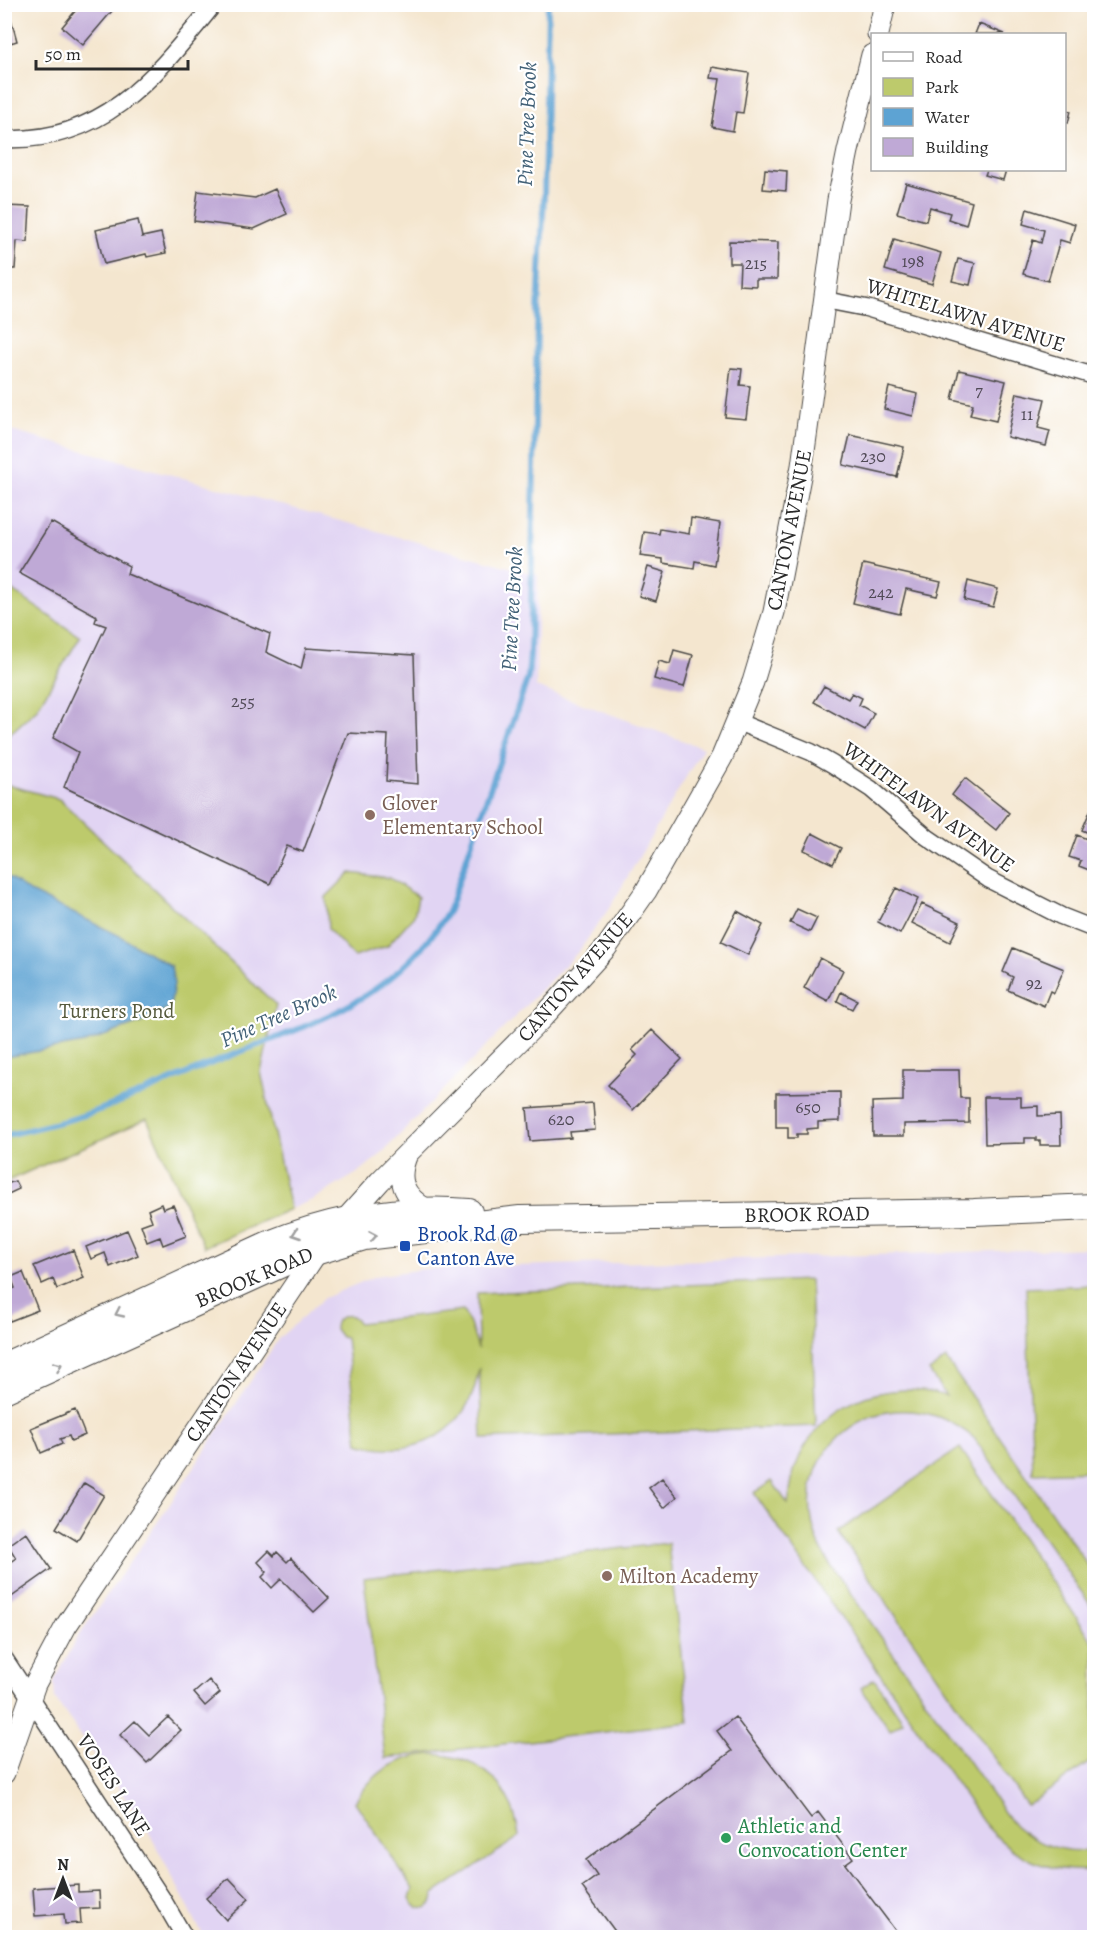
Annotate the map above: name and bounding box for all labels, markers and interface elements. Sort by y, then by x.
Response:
scale bar [36,33,188,71]
legend [871,33,1066,171]
text: 50 m [45,42,81,66]
text: Road [925,45,963,69]
water label: Pine Tree Brook [510,61,544,187]
text: Park [925,75,959,99]
text: Water [924,105,970,129]
text: Building [925,135,989,159]
house number: 198 [901,249,925,273]
house number: 215 [745,251,767,275]
street label: WHITELAWN AVENUE [862,271,1069,359]
house number: 7 [975,378,983,402]
house number: 11 [1021,402,1033,426]
house number: 230 [860,444,886,468]
street label: CANTON AVENUE [760,447,818,613]
water label: Pine Tree Brook [494,546,530,672]
house number: 242 [868,580,894,604]
house number: 255 [231,689,255,713]
street label: WHITELAWN AVENUE [837,734,1021,879]
place label: Glover Elementary School [382,789,543,841]
marker: Glover Elementary School [363,808,377,822]
street label: CANTON AVENUE [511,906,639,1048]
house number: 92 [1026,971,1043,995]
water label: Pine Tree Brook [215,977,342,1055]
park label: Turners Pond [59,997,176,1025]
house number: 650 [795,1095,821,1119]
house number: 620 [548,1107,574,1131]
street label: BROOK ROAD [744,1199,870,1229]
place label: Brook Rd @ Canton Ave [417,1220,518,1272]
one-way arrow [292,1226,302,1239]
one-way arrow [368,1230,378,1242]
marker: Brook Rd @ Canton Ave [398,1239,412,1253]
street label: BROOK ROAD [191,1240,317,1314]
street label: CANTON AVENUE [179,1296,293,1448]
one-way arrow [114,1306,125,1318]
one-way arrow [51,1361,62,1373]
place label: Milton Academy [619,1562,759,1590]
marker: Milton Academy [600,1569,614,1583]
street label: VOSES LANE [70,1728,157,1841]
place label: Athletic and Convocation Center [737,1812,907,1864]
marker: Athletic and Convocation Center [719,1831,733,1845]
north arrow [33,1849,93,1909]
text: N [57,1854,69,1876]

